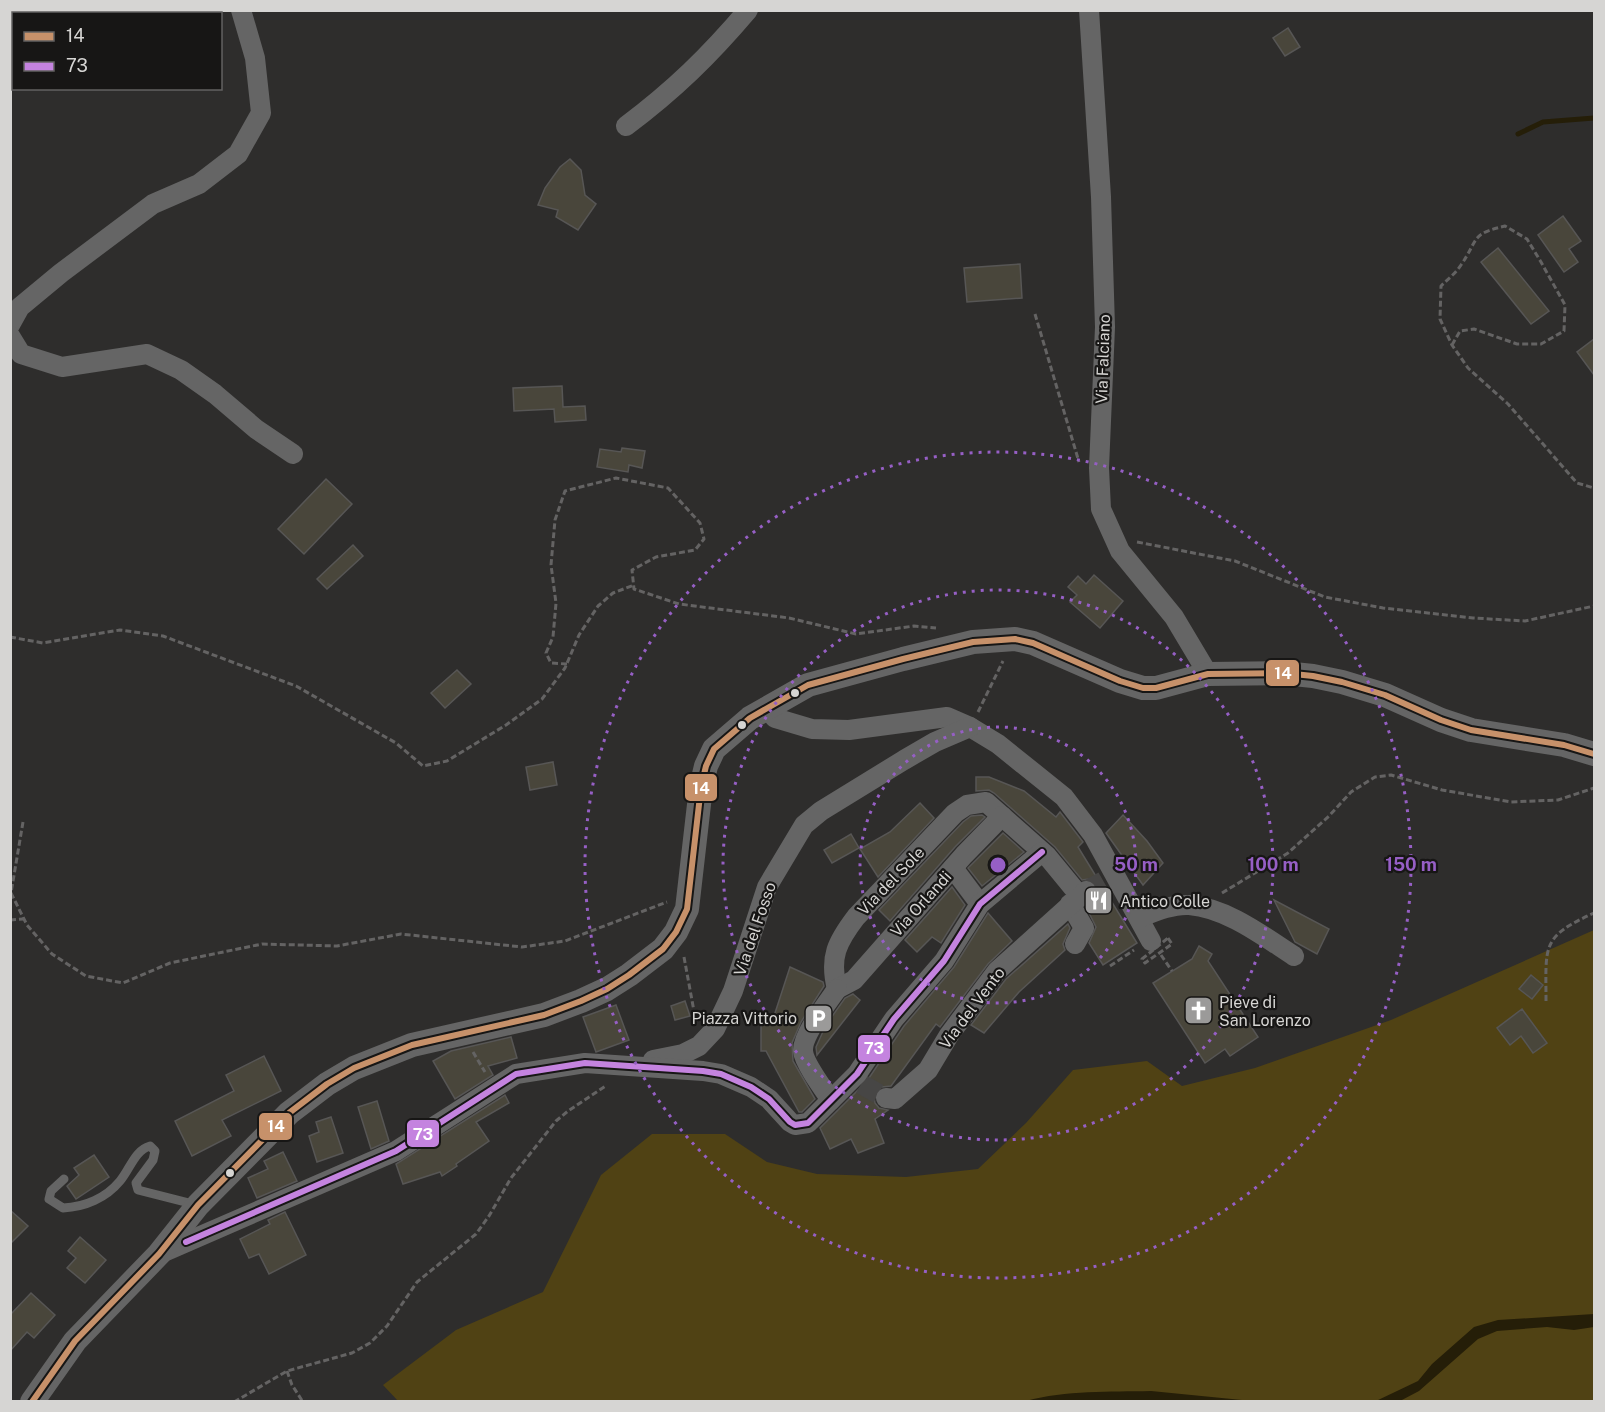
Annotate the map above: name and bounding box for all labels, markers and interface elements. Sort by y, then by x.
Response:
legend [12,12,222,90]
text: 14 [66,25,85,46]
text: 73 [66,55,88,76]
street label: Via Falciano [1092,314,1114,404]
line badge: 14 [1265,659,1300,687]
text: 14 [1274,664,1292,683]
unlabelled marker [789,687,801,699]
unlabelled marker [736,719,748,731]
line badge: 14 [684,773,718,802]
text: 14 [692,779,710,798]
street label: Via del Sole [854,843,928,919]
text: 50 m [1114,854,1158,875]
text: 100 m [1247,854,1299,875]
text: 150 m [1385,854,1437,875]
centre of rings [988,855,1008,875]
street label: Via Orlandi [887,867,955,941]
street label: Via del Fosso [730,880,780,978]
restaurant icon: Antico Colle [1083,885,1115,917]
place label: Antico Colle [1120,892,1210,911]
street label: Via del Vento [935,963,1009,1053]
place label: Pieve di San Lorenzo [1219,993,1311,1030]
church icon: Pieve di San Lorenzo [1182,995,1214,1027]
parking icon: Piazza Vittorio [802,1002,834,1034]
place label: Piazza Vittorio [692,1009,797,1028]
line badge: 73 [857,1034,891,1063]
text: 73 [864,1039,884,1058]
line badge: 14 [258,1112,293,1141]
text: 14 [267,1117,285,1136]
line badge: 73 [406,1119,440,1148]
text: 73 [413,1125,433,1144]
unlabelled marker [224,1167,236,1179]

